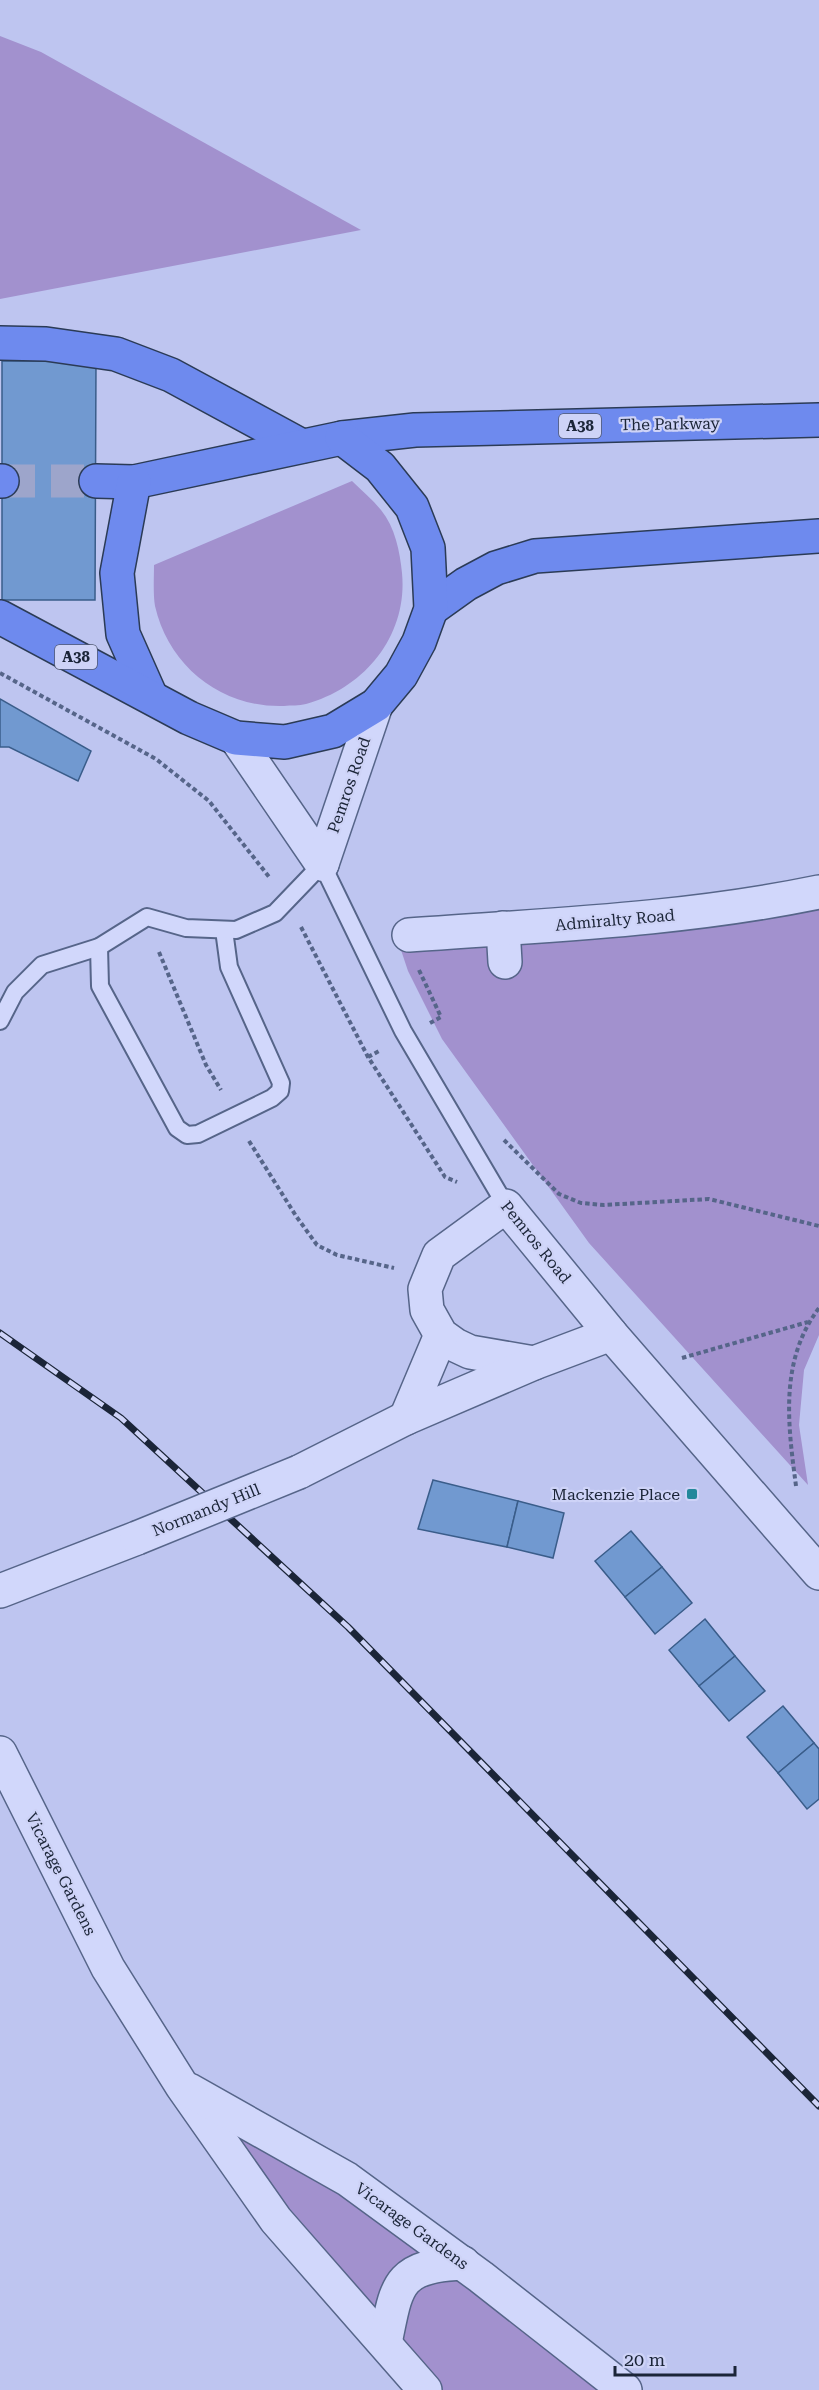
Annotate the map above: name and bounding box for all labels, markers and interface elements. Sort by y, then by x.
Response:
road number: A38 [559,414,601,438]
street label: The Parkway [620,414,721,434]
road number: A38 [55,645,97,669]
street label: Pemros Road [324,734,374,836]
street label: Admiralty Road [554,905,676,935]
street label: Pemros Road [497,1197,575,1287]
street label: Normandy Hill [149,1480,263,1540]
place label: Mackenzie Place [552,1485,680,1504]
marker: Mackenzie Place [685,1487,699,1501]
street label: Vicarage Gardens [22,1809,100,1939]
street label: Vicarage Gardens [352,2179,473,2274]
scale bar [615,2339,735,2377]
text: 20 m [624,2349,665,2370]

